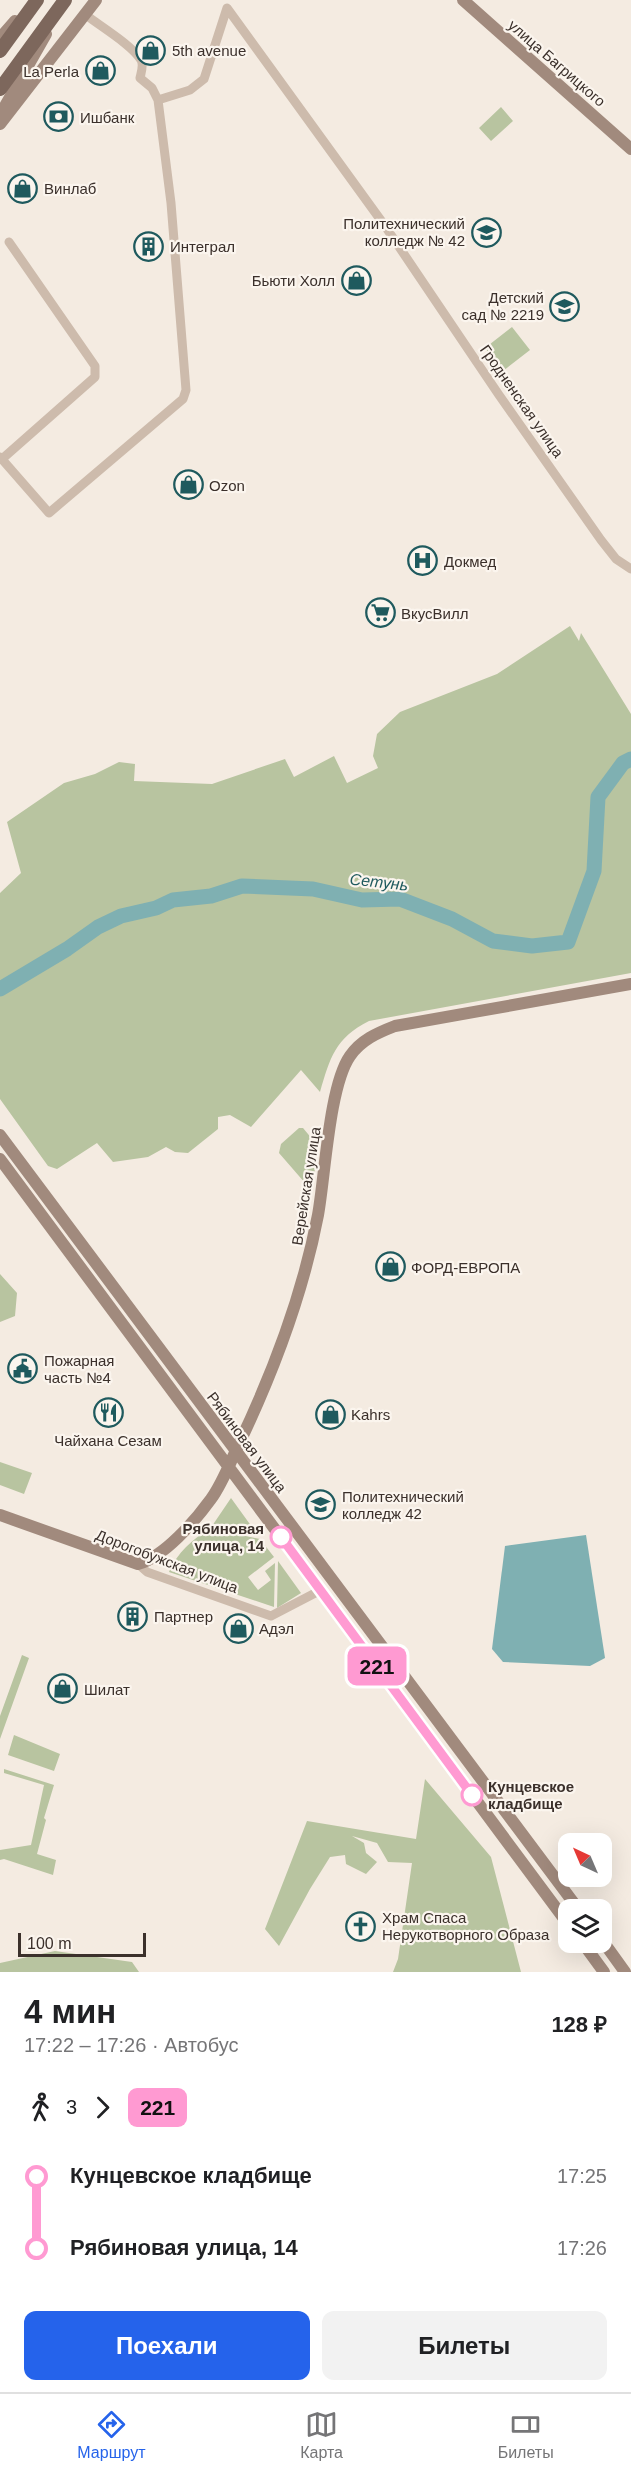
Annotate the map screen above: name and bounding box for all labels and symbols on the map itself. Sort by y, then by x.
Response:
street label: улица Багрицкого [505,16,609,110]
shop icon: 5th avenue [135,34,167,66]
place label: 5th avenue [172,42,246,59]
shop icon: La Perla [84,55,116,87]
place label: La Perla [23,63,80,80]
bank icon: Ишбанк [43,101,75,133]
place label: Ишбанк [80,109,135,126]
shop icon: Винлаб [7,172,39,204]
place label: Винлаб [44,180,96,197]
place label: Политехнический колледж № 42 [343,215,465,249]
school or university icon: Политехнический колледж № 42 [470,216,502,248]
building icon: Интеграл [133,230,165,262]
place label: Интеграл [170,238,235,255]
shop icon: Бьюти Холл [340,264,372,296]
place label: Бьюти Холл [252,272,335,289]
place label: Детский сад № 2219 [462,289,544,323]
school or university icon: Детский сад № 2219 [549,290,581,322]
street label: Гродненская улица [477,341,568,461]
shop icon: Ozon [172,469,204,501]
place label: Ozon [209,477,245,494]
hospital icon: Докмед [407,545,439,577]
place label: Докмед [444,553,497,570]
supermarket icon: ВкусВилл [364,597,396,629]
place label: ВкусВилл [401,605,468,622]
water label: Сетунь [349,870,409,894]
street label: Верейская улица [288,1125,324,1246]
shop icon: ФОРД-ЕВРОПА [374,1251,406,1283]
place label: ФОРД-ЕВРОПА [411,1259,520,1276]
place label: Пожарная часть №4 [44,1352,114,1386]
public building icon: Пожарная часть №4 [7,1353,39,1385]
street label: Рябиновая улица [204,1389,291,1496]
restaurant icon: Чайхана Сезам [92,1397,124,1429]
shop icon: Kahrs [314,1398,346,1430]
place label: Kahrs [351,1406,390,1423]
place label: Чайхана Сезам [54,1432,162,1449]
place label: Политехнический колледж 42 [342,1488,464,1522]
school or university icon: Политехнический колледж 42 [305,1489,337,1521]
place label: Рябиновая улица, 14 [183,1520,265,1554]
street label: Дорогобужская улица [93,1526,241,1596]
marker: Рябиновая улица, 14 [270,1526,292,1548]
building icon: Партнер [117,1600,149,1632]
place label: Партнер [154,1608,213,1625]
shop icon: Адэл [222,1612,254,1644]
place label: Адэл [259,1620,294,1637]
line badge: 221 [342,1646,412,1686]
shop icon: Шилат [47,1673,79,1705]
place label: Шилат [84,1681,130,1698]
place label: Кунцевское кладбище [488,1778,574,1812]
marker: Кунцевское кладбище [461,1784,483,1806]
north arrow [558,1833,612,1887]
place label: Храм Спаса Нерукотворного Образа [382,1909,550,1943]
church icon: Храм Спаса Нерукотворного Образа [345,1910,377,1942]
scale bar [18,1930,146,1958]

